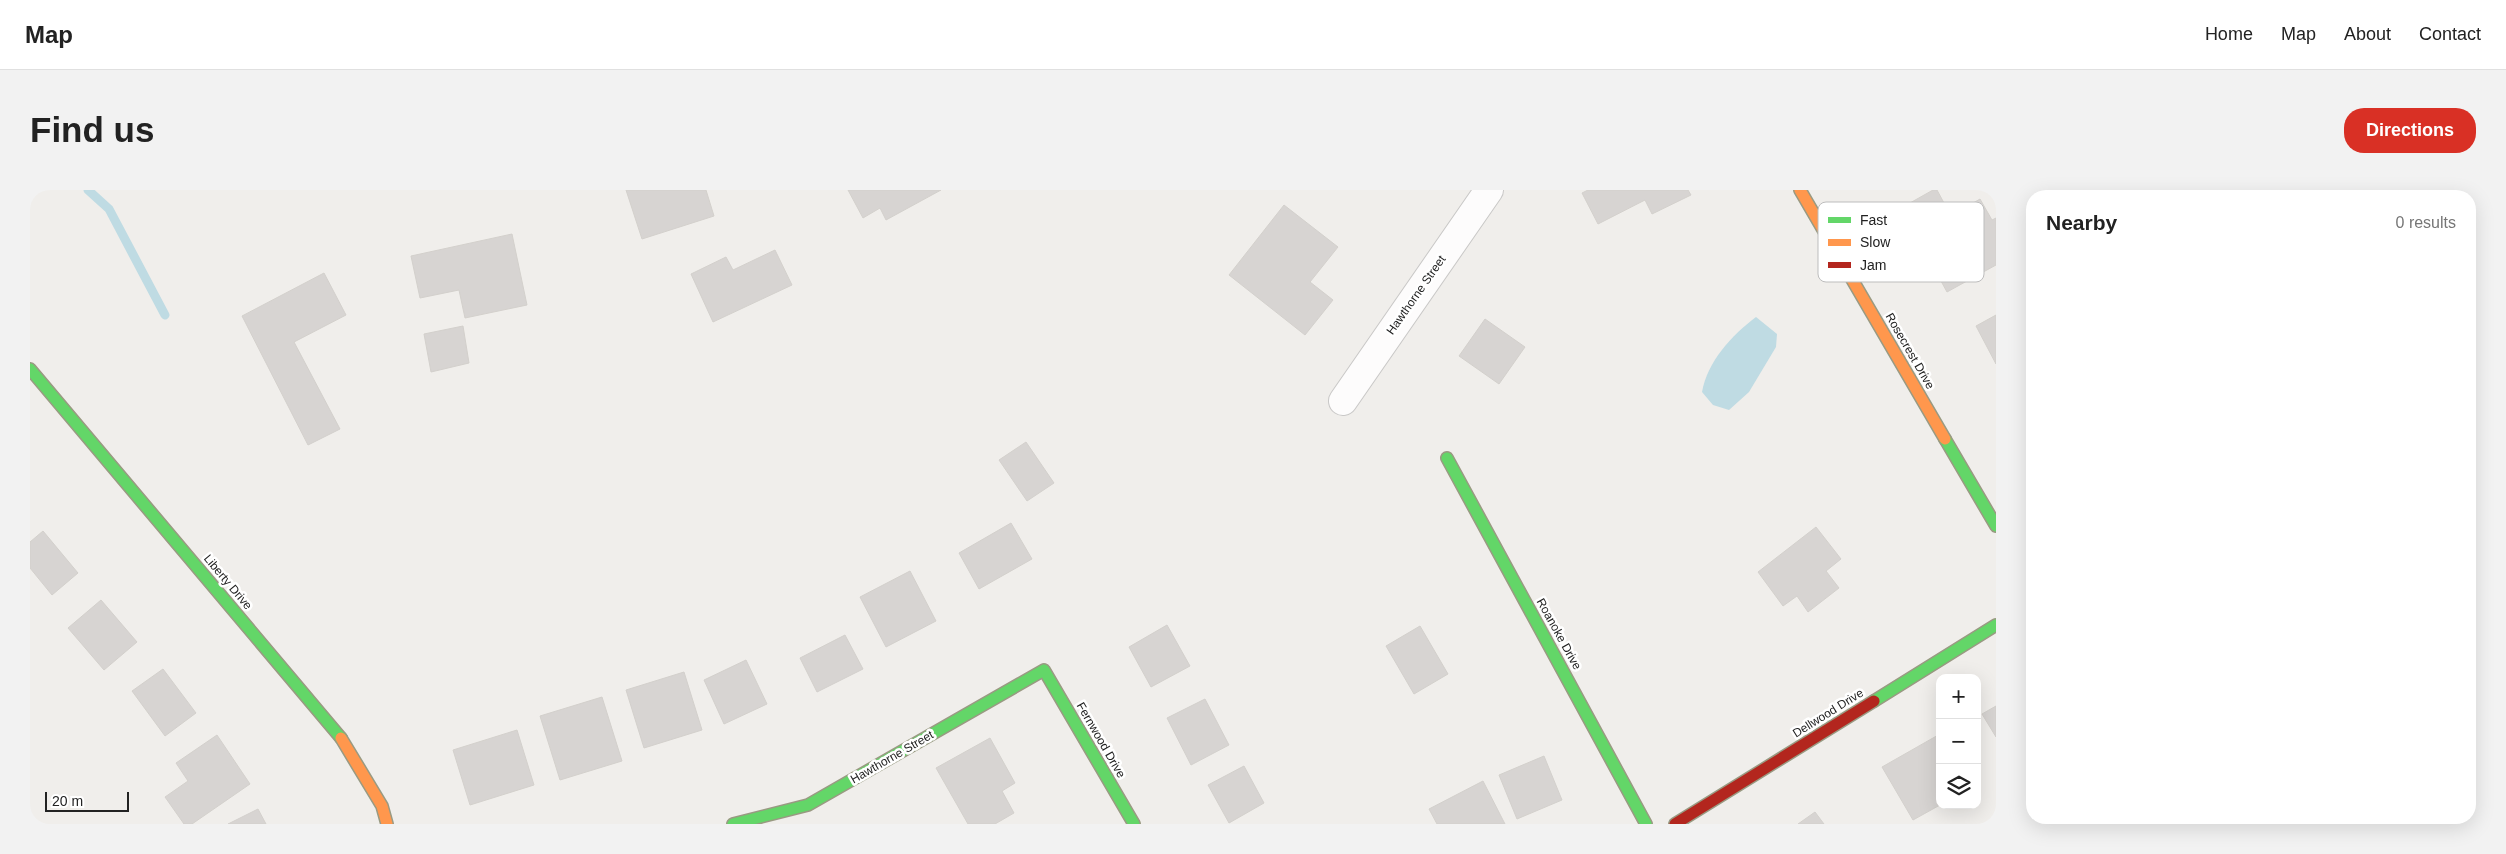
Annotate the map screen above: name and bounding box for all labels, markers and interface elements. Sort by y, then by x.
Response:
text: Map [25,21,73,48]
text: Home [2205,24,2253,44]
text: Map [2281,24,2316,44]
text: About [2344,24,2391,44]
text: Contact [2419,24,2481,44]
button: Directions [2344,108,2476,153]
text: Find us [30,110,154,149]
legend [1818,202,1984,282]
text: Nearby [2046,211,2117,234]
text: Fast [1860,212,1887,228]
text: 0 results [2396,214,2456,231]
text: Slow [1860,234,1891,250]
street label: Hawthorne Street [1383,252,1449,337]
text: Jam [1860,257,1886,273]
street label: Rosecrest Drive [1883,311,1938,392]
street label: Liberty Drive [201,552,255,613]
street label: Roanoke Drive [1534,596,1585,672]
map controls [1936,674,1981,809]
button: + [1936,674,1981,719]
street label: Dellwood Drive [1790,686,1866,740]
street label: Fernwood Drive [1074,700,1128,780]
button: − [1936,719,1981,764]
street label: Hawthorne Street [848,727,937,786]
button: layers [1936,764,1981,809]
scale bar [45,789,129,812]
text: 20 m [52,793,83,809]

